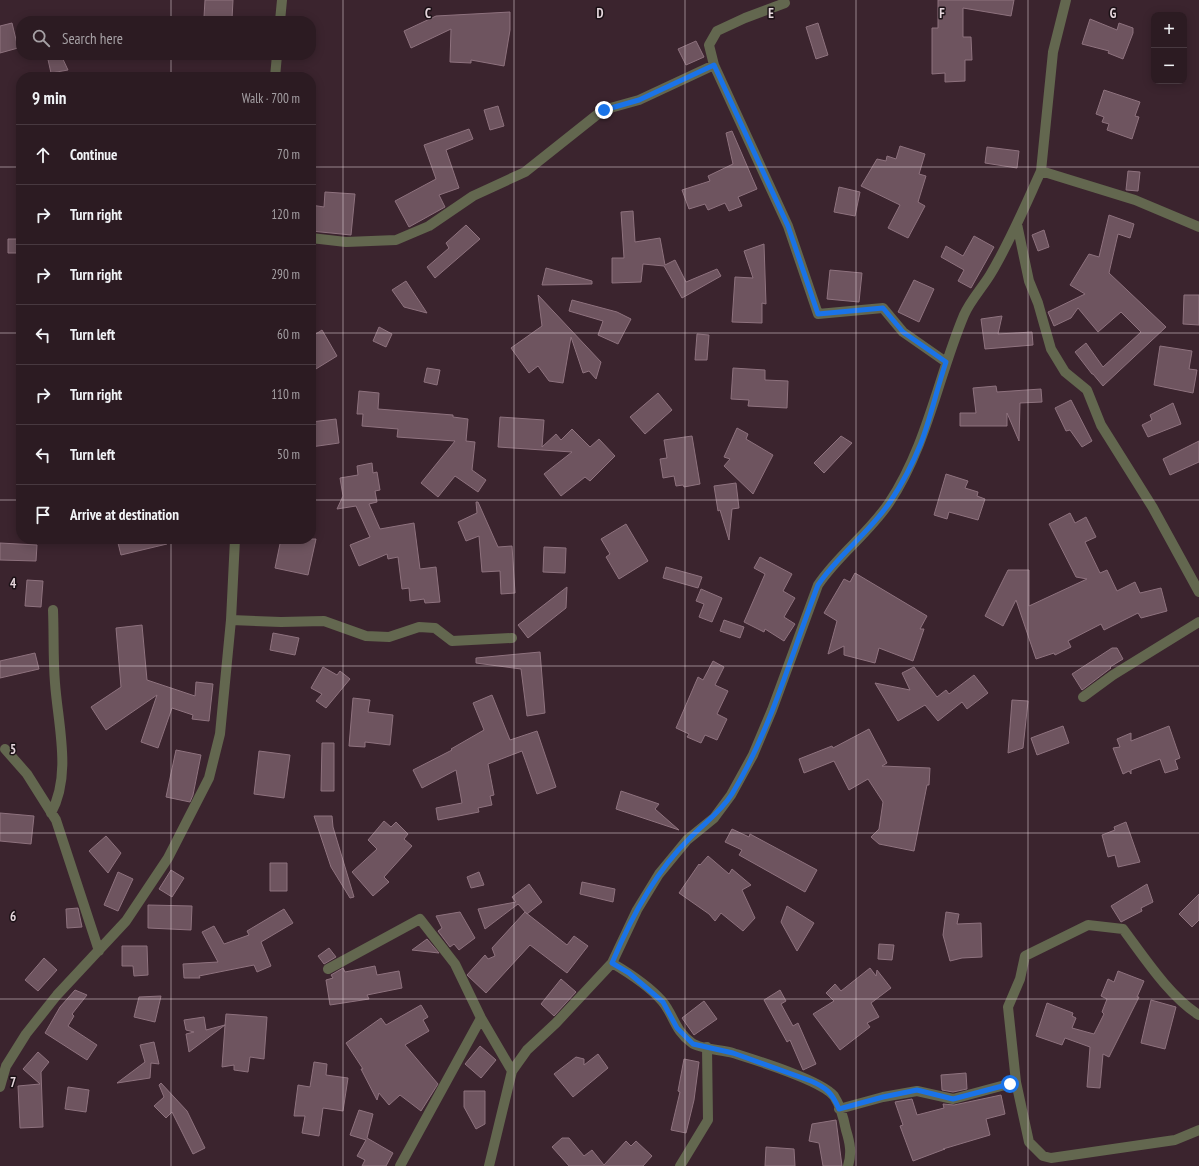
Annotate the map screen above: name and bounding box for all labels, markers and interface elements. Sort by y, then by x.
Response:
text: C [425,5,431,22]
text: D [597,5,604,22]
text: E [768,5,774,22]
text: F [939,5,945,22]
text: G [1110,5,1117,22]
map controls [1151,12,1187,84]
button: + [1151,12,1187,48]
search box [16,16,316,60]
icon: search [30,27,52,49]
text: Search here [62,29,123,48]
button: − [1151,48,1187,84]
text: 9 min [32,87,66,109]
text: Walk · 700 m [242,90,300,107]
route end [595,101,613,119]
icon: ahead [32,144,54,166]
text: Continue [70,145,117,164]
text: 70 m [277,146,300,163]
icon: right [32,204,54,226]
text: Turn right [70,205,122,224]
text: 120 m [271,206,300,223]
icon: right [32,264,54,286]
text: Turn right [70,265,122,284]
text: 290 m [271,266,300,283]
icon: left [32,324,54,346]
text: Turn left [70,325,115,344]
text: 60 m [277,326,300,343]
icon: right [32,384,54,406]
text: Turn right [70,385,122,404]
text: 110 m [271,386,300,403]
icon: left [32,444,54,466]
text: Turn left [70,445,115,464]
text: 50 m [277,446,300,463]
icon: arrive [32,504,54,526]
text: Arrive at destination [70,505,179,524]
text: 4 [10,575,17,592]
text: 5 [10,741,16,758]
text: 6 [10,908,16,925]
text: 7 [10,1074,16,1091]
route start [1001,1075,1019,1093]

